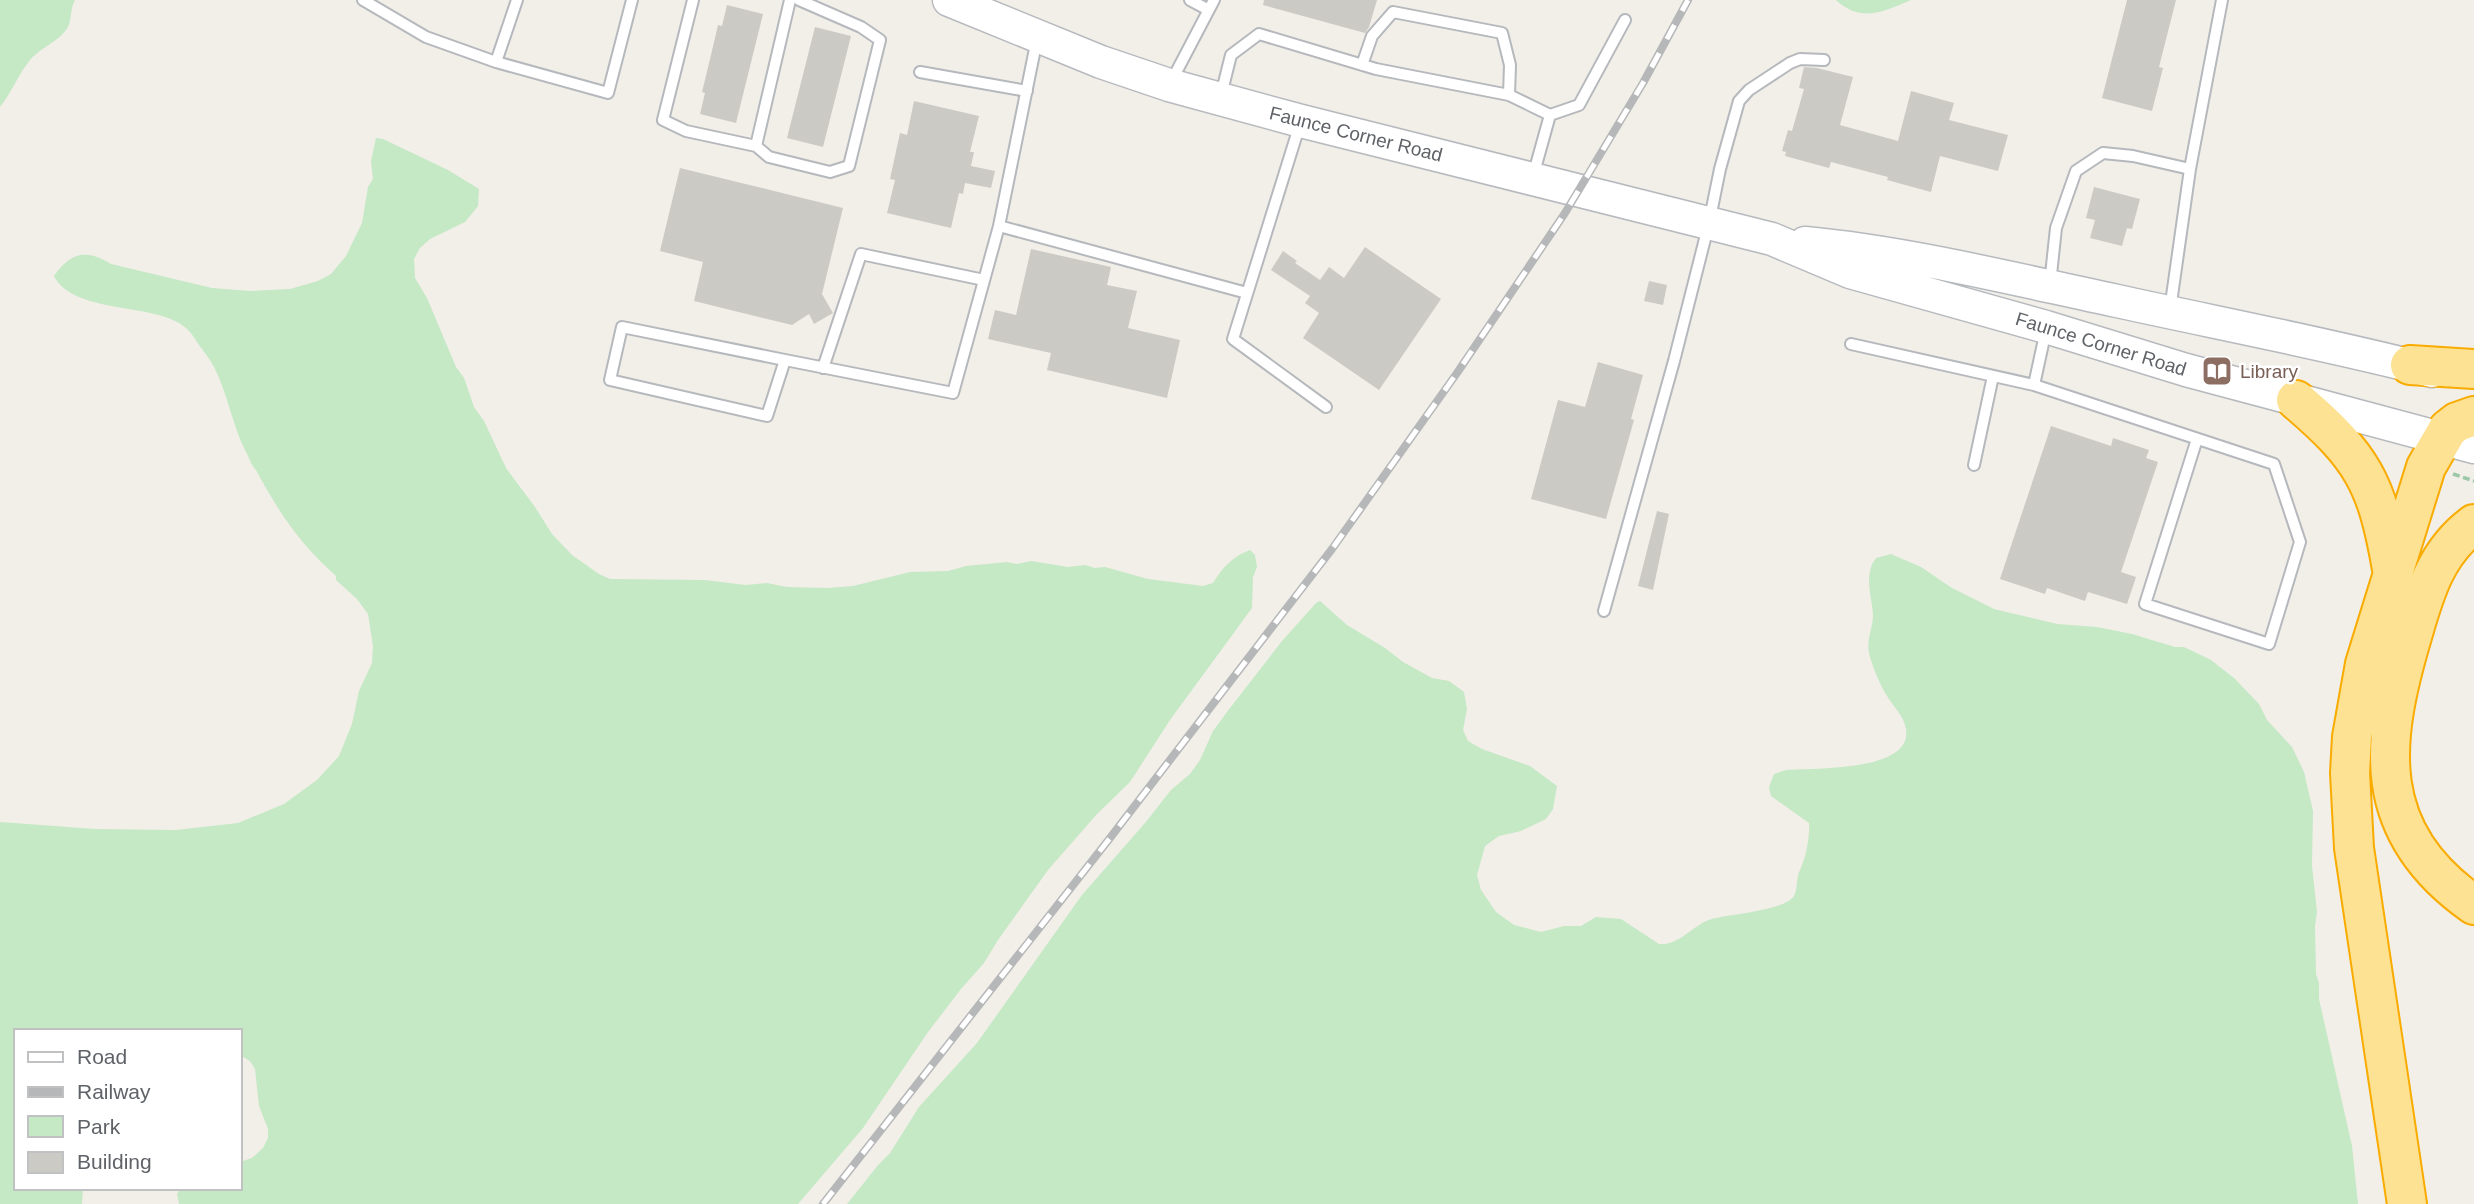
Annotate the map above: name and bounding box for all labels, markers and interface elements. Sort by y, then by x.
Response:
street label: Faunce Corner Road [1267,102,1445,166]
street label: Faunce Corner Road [2013,308,2189,380]
library icon: Library [2200,354,2234,388]
place label: Library [2240,361,2299,382]
legend [14,1029,242,1190]
text: Road [77,1045,127,1068]
text: Railway [77,1080,151,1103]
text: Park [77,1115,121,1138]
text: Building [77,1150,152,1173]

